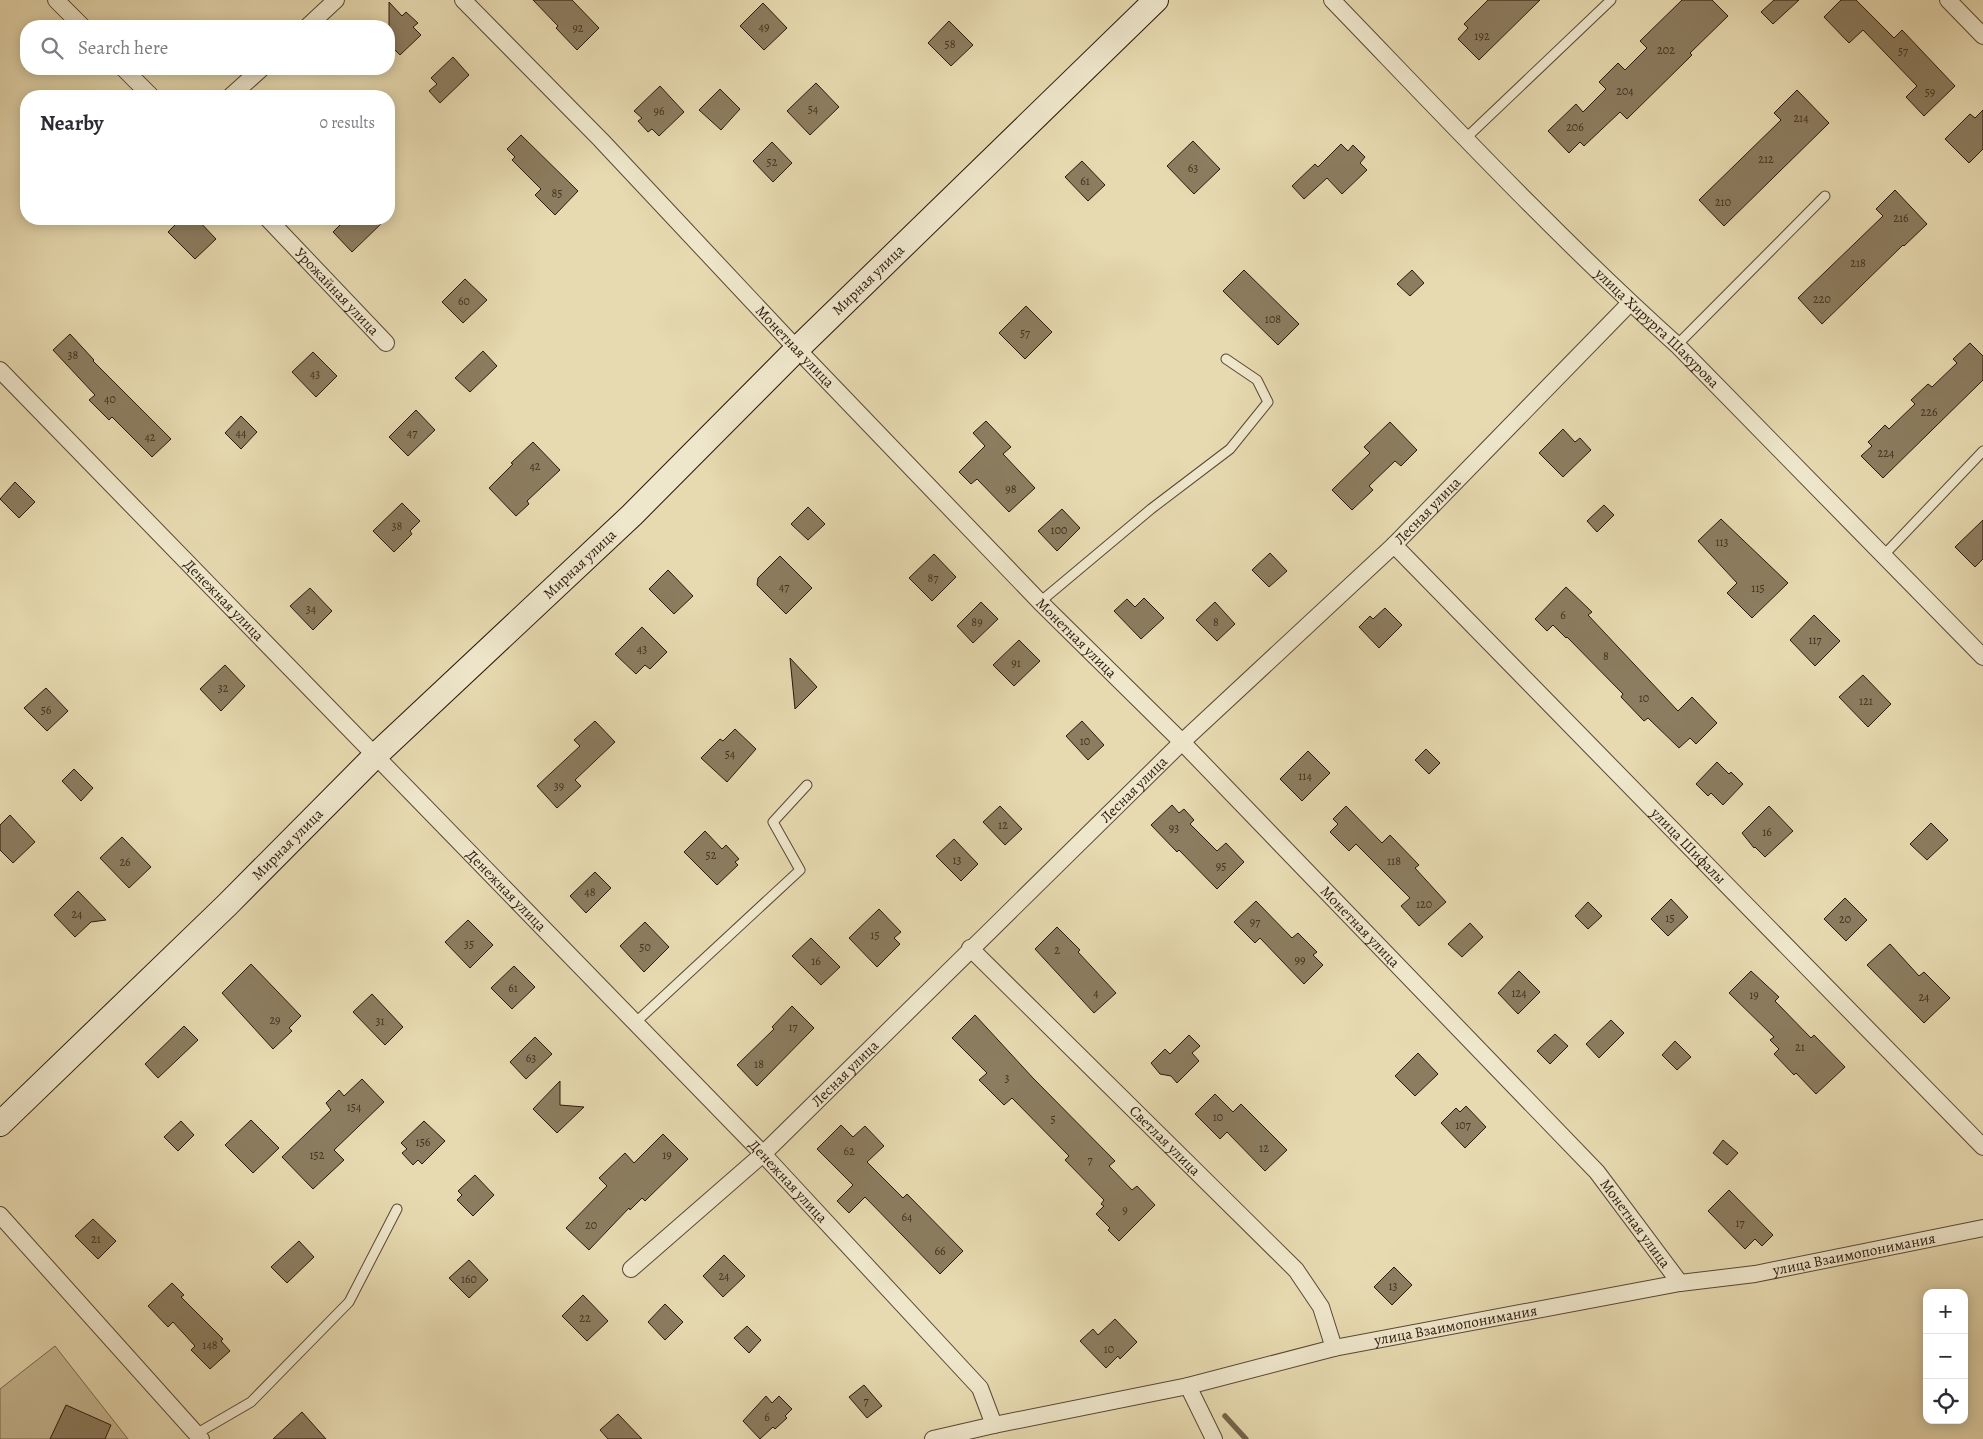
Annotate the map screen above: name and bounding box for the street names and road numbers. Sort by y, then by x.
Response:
street label: Мирная улица [828,240,909,320]
street label: Урожайная улица [290,243,384,340]
street label: улица Хирурга Шакурова [1590,263,1724,392]
street label: Монетная улица [751,301,839,392]
street label: Лесная улица [1390,473,1465,549]
street label: Мирная улица [539,525,621,603]
street label: Денежная улица [179,555,268,645]
street label: Монетная улица [1031,593,1121,682]
street label: Лесная улица [1096,752,1172,827]
street label: улица Шифалы [1646,803,1730,888]
street label: Мирная улица [247,804,327,884]
street label: Денежная улица [462,845,551,936]
street label: Монетная улица [1316,881,1404,972]
street label: Лесная улица [807,1036,883,1111]
street label: Светлая улица [1125,1101,1205,1180]
street label: Денежная улица [744,1135,832,1227]
street label: Монетная улица [1595,1175,1675,1272]
street label: улица Взаимопонимания [1770,1228,1937,1280]
street label: улица Взаимопонимания [1371,1300,1539,1350]

